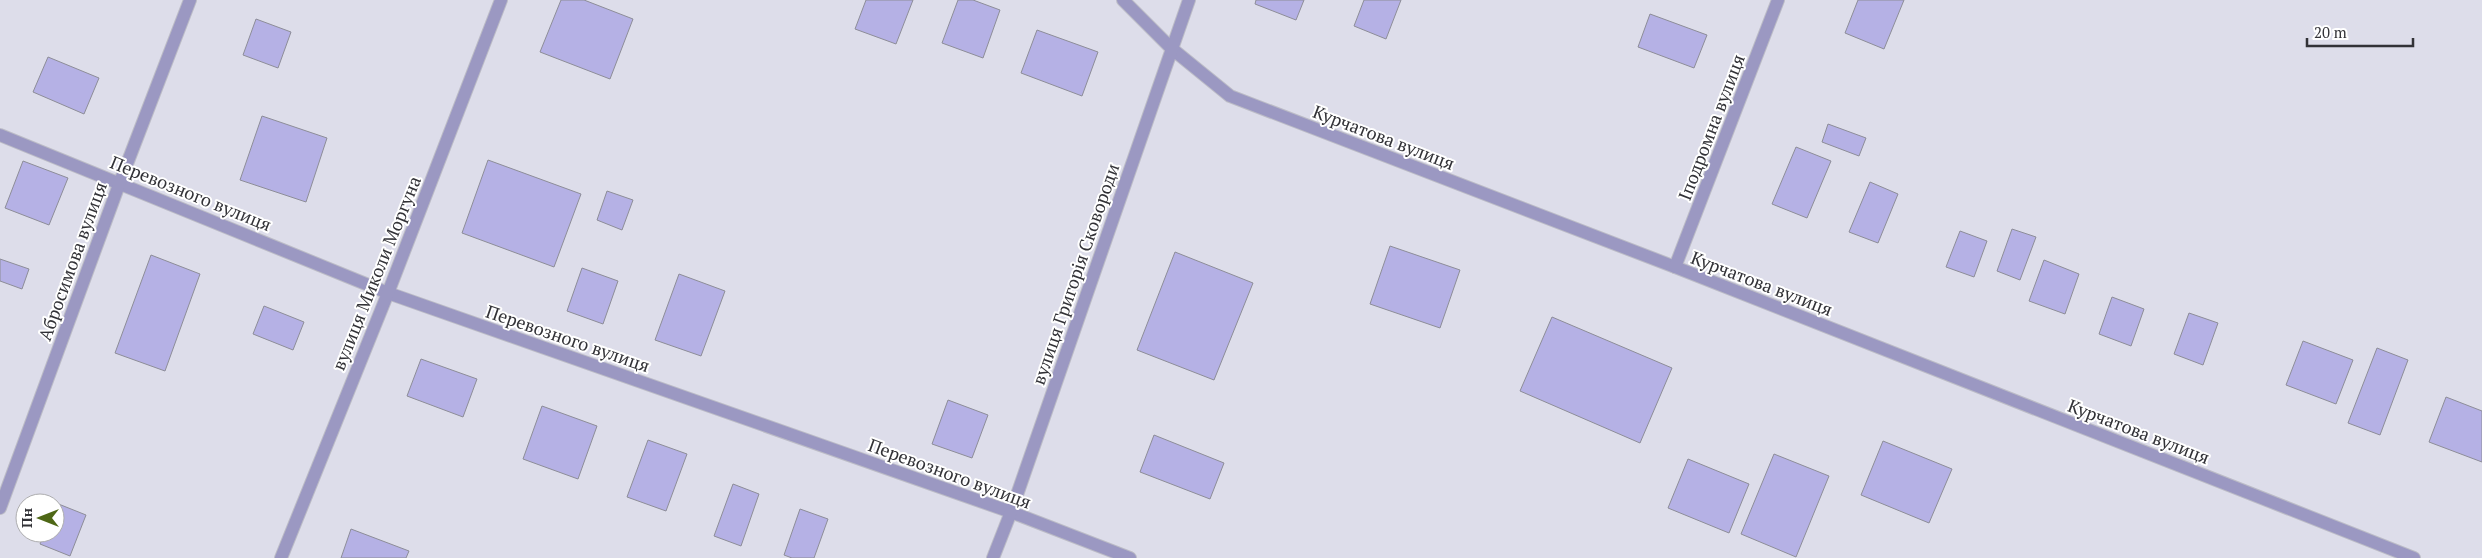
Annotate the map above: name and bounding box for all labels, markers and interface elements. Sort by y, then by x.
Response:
scale bar [2307,15,2413,47]
text: 20 m [2314,22,2347,42]
street label: Іподромна вулиця [1672,51,1750,203]
street label: Курчатова вулиця [1310,99,1458,175]
street label: Перевозного вулиця [107,150,275,236]
street label: вулиця Григорія Сковороди [1026,160,1124,388]
street label: вулиця Миколи Моргуна [326,172,426,374]
street label: Абросимова вулиця [32,178,112,344]
street label: Курчатова вулиця [1688,245,1836,321]
street label: Перевозного вулиця [483,299,653,377]
street label: Курчатова вулиця [2065,393,2213,469]
street label: Перевозного вулиця [865,432,1035,514]
north arrow [15,493,65,543]
text: Пн [17,508,36,528]

